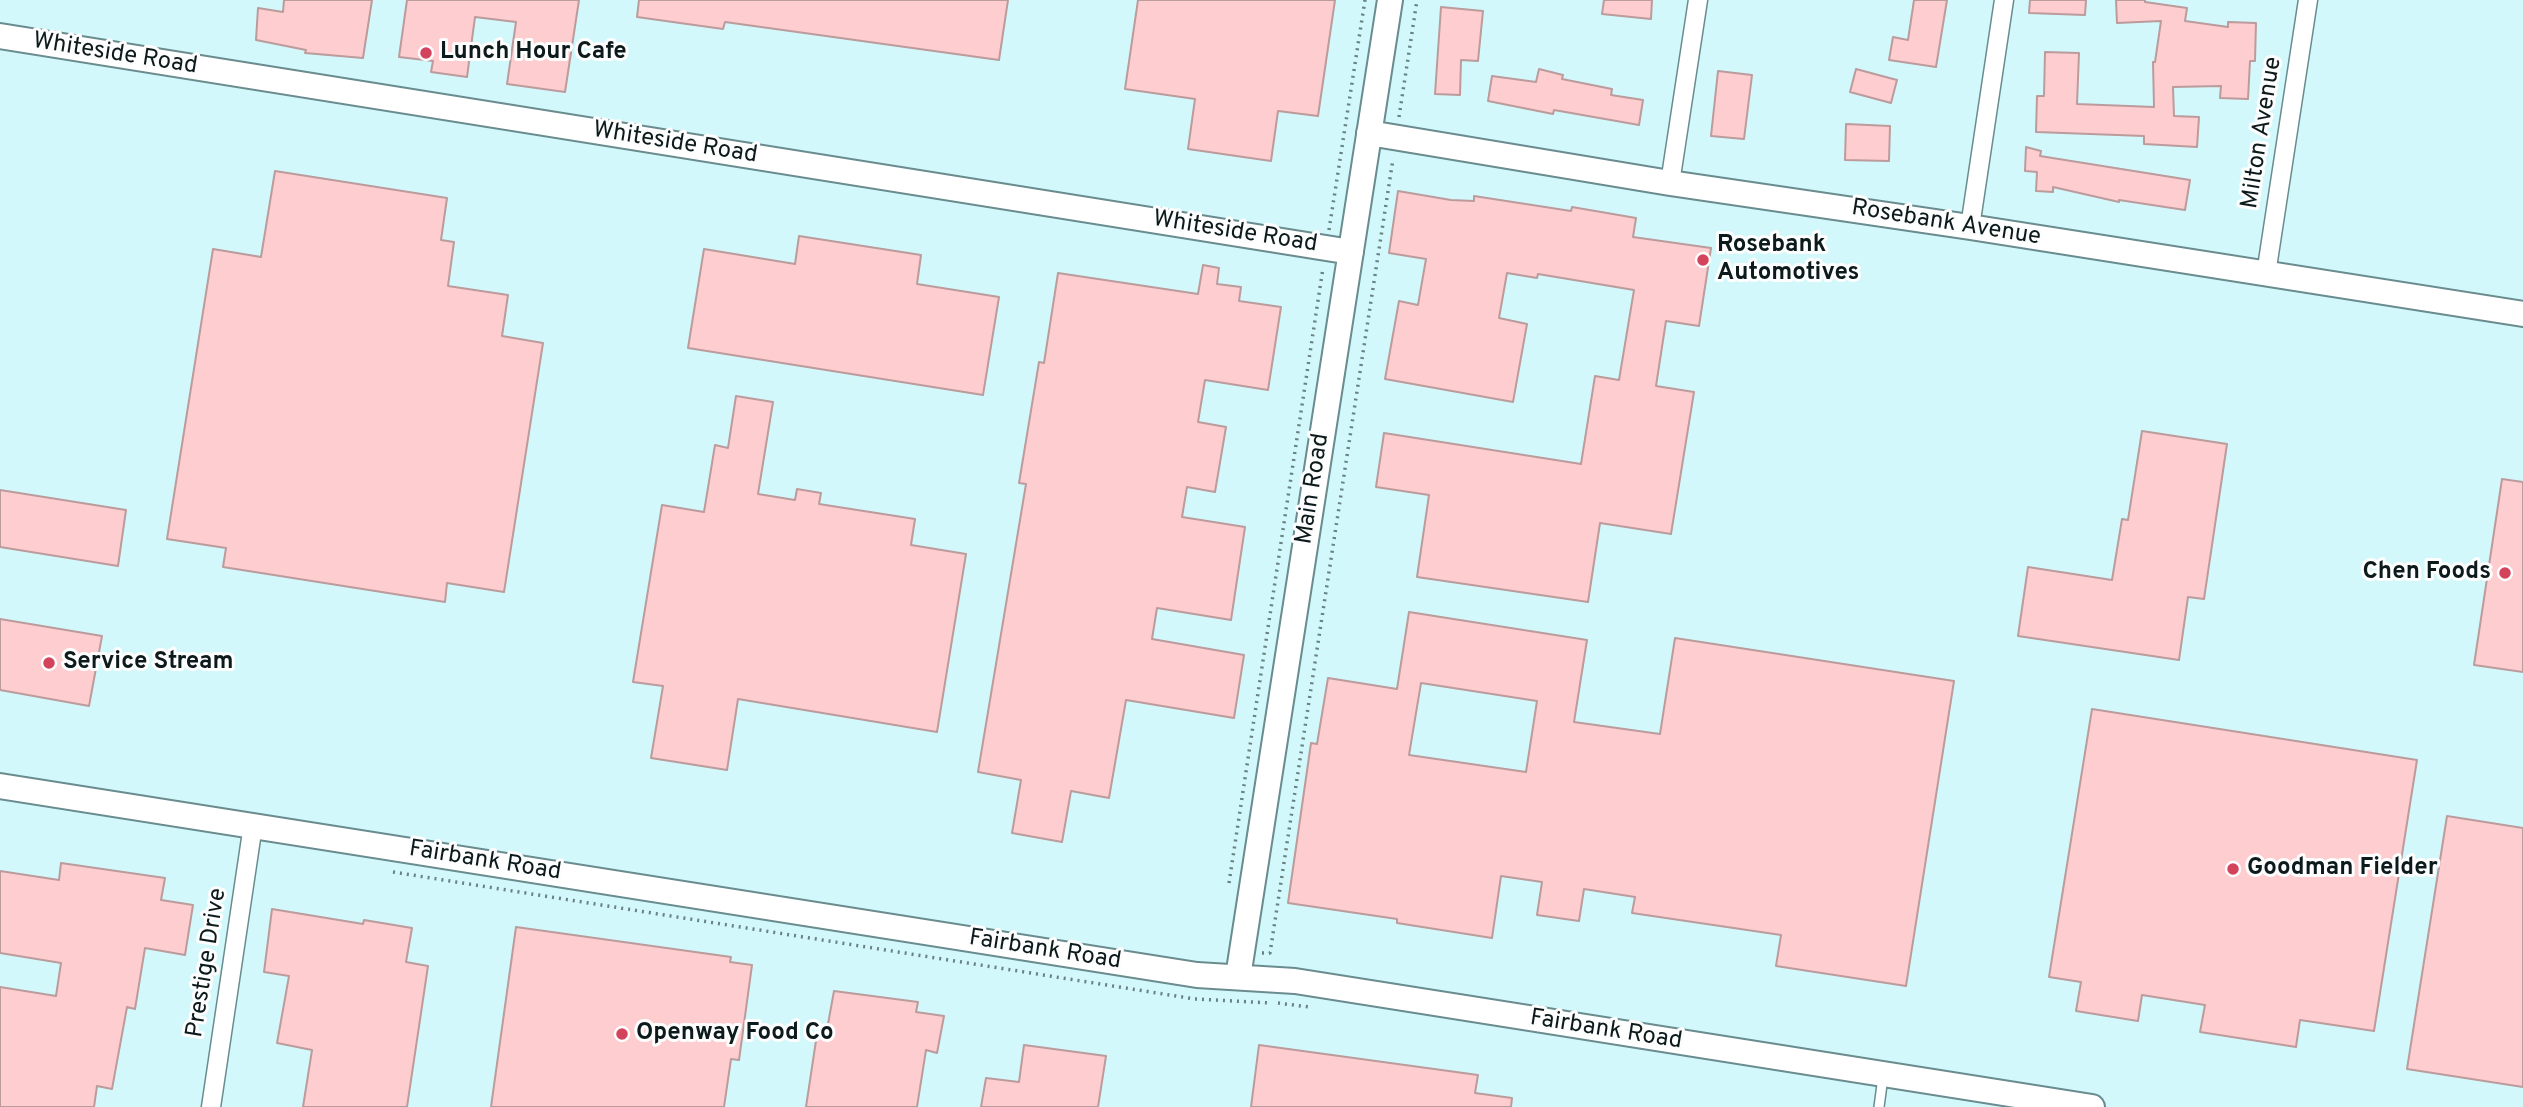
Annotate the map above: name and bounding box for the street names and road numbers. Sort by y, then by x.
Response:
street label: Whiteside Road [31,28,199,82]
street label: Milton Avenue [2237,55,2289,211]
street label: Whiteside Road [591,117,759,171]
street label: Rosebank Avenue [1849,195,2043,253]
street label: Whiteside Road [1151,206,1319,260]
street label: Main Road [1291,431,1337,547]
street label: Fairbank Road [407,836,563,888]
street label: Prestige Drive [182,886,234,1040]
street label: Fairbank Road [967,925,1123,977]
street label: Fairbank Road [1528,1005,1684,1057]

